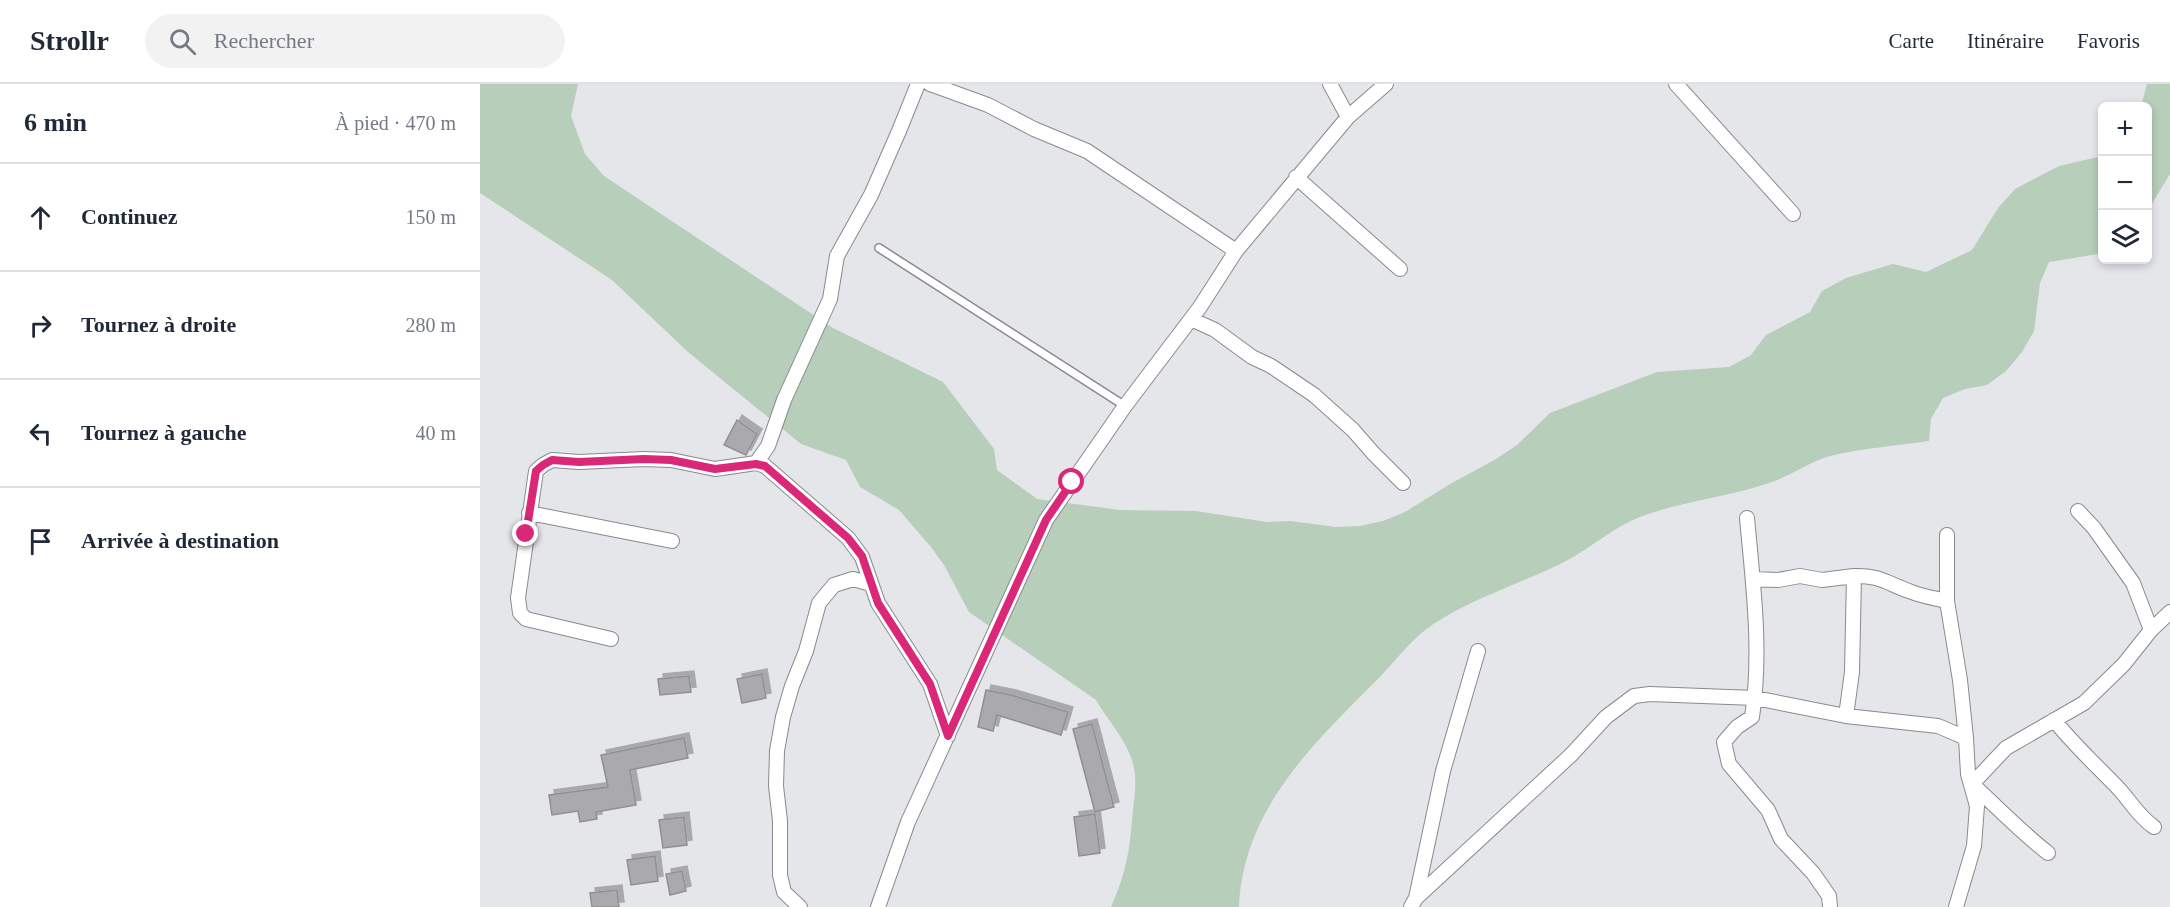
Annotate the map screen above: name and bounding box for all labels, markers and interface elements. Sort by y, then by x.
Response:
search box [145,14,565,68]
text: Strollr [30,25,109,56]
icon: search [166,25,199,58]
text: Rechercher [214,28,314,53]
text: Carte [1889,29,1934,53]
text: Itinéraire [1967,29,2044,53]
text: Favoris [2077,29,2140,53]
map controls [2098,102,2152,264]
button: + [2098,102,2152,156]
text: 6 min [24,108,87,137]
text: À pied · 470 m [335,112,456,134]
button: − [2098,156,2152,210]
icon: ahead [24,201,57,234]
text: Continuez [81,204,178,229]
text: 150 m [405,206,456,228]
button: layers [2098,210,2152,264]
icon: right [24,309,57,342]
text: Tournez à droite [81,312,236,337]
text: 280 m [405,314,456,336]
icon: left [24,417,57,450]
text: Tournez à gauche [81,420,246,445]
text: 40 m [415,422,456,444]
route start [1058,468,1084,494]
route end [512,520,538,546]
icon: arrive [24,525,57,558]
text: Arrivée à destination [81,528,279,553]

